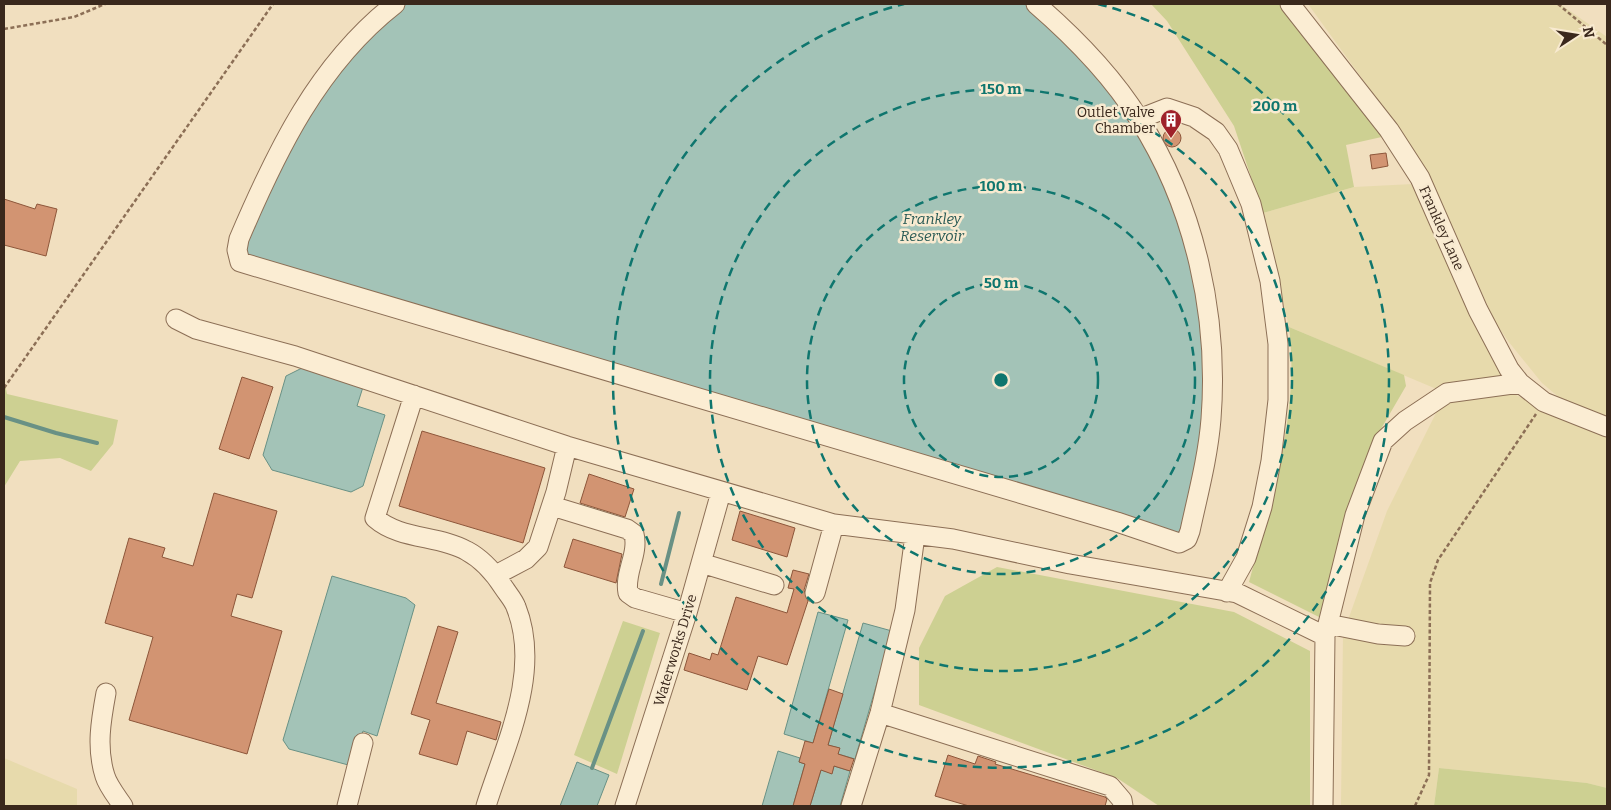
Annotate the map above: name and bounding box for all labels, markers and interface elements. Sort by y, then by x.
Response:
north arrow [1551,10,1601,60]
text: N [1579,25,1598,40]
text: 150 m [980,80,1022,98]
text: 200 m [1253,97,1298,115]
place label: Outlet Valve Chamber [1077,104,1155,137]
building icon: Outlet Valve Chamber [1159,108,1183,139]
text: 100 m [980,177,1023,195]
street label: Frankley Lane [1415,183,1468,273]
water label: Frankley Reservoir [900,210,965,245]
text: 50 m [984,274,1019,292]
centre of rings [992,371,1010,389]
street label: Waterworks Drive [650,592,701,708]

